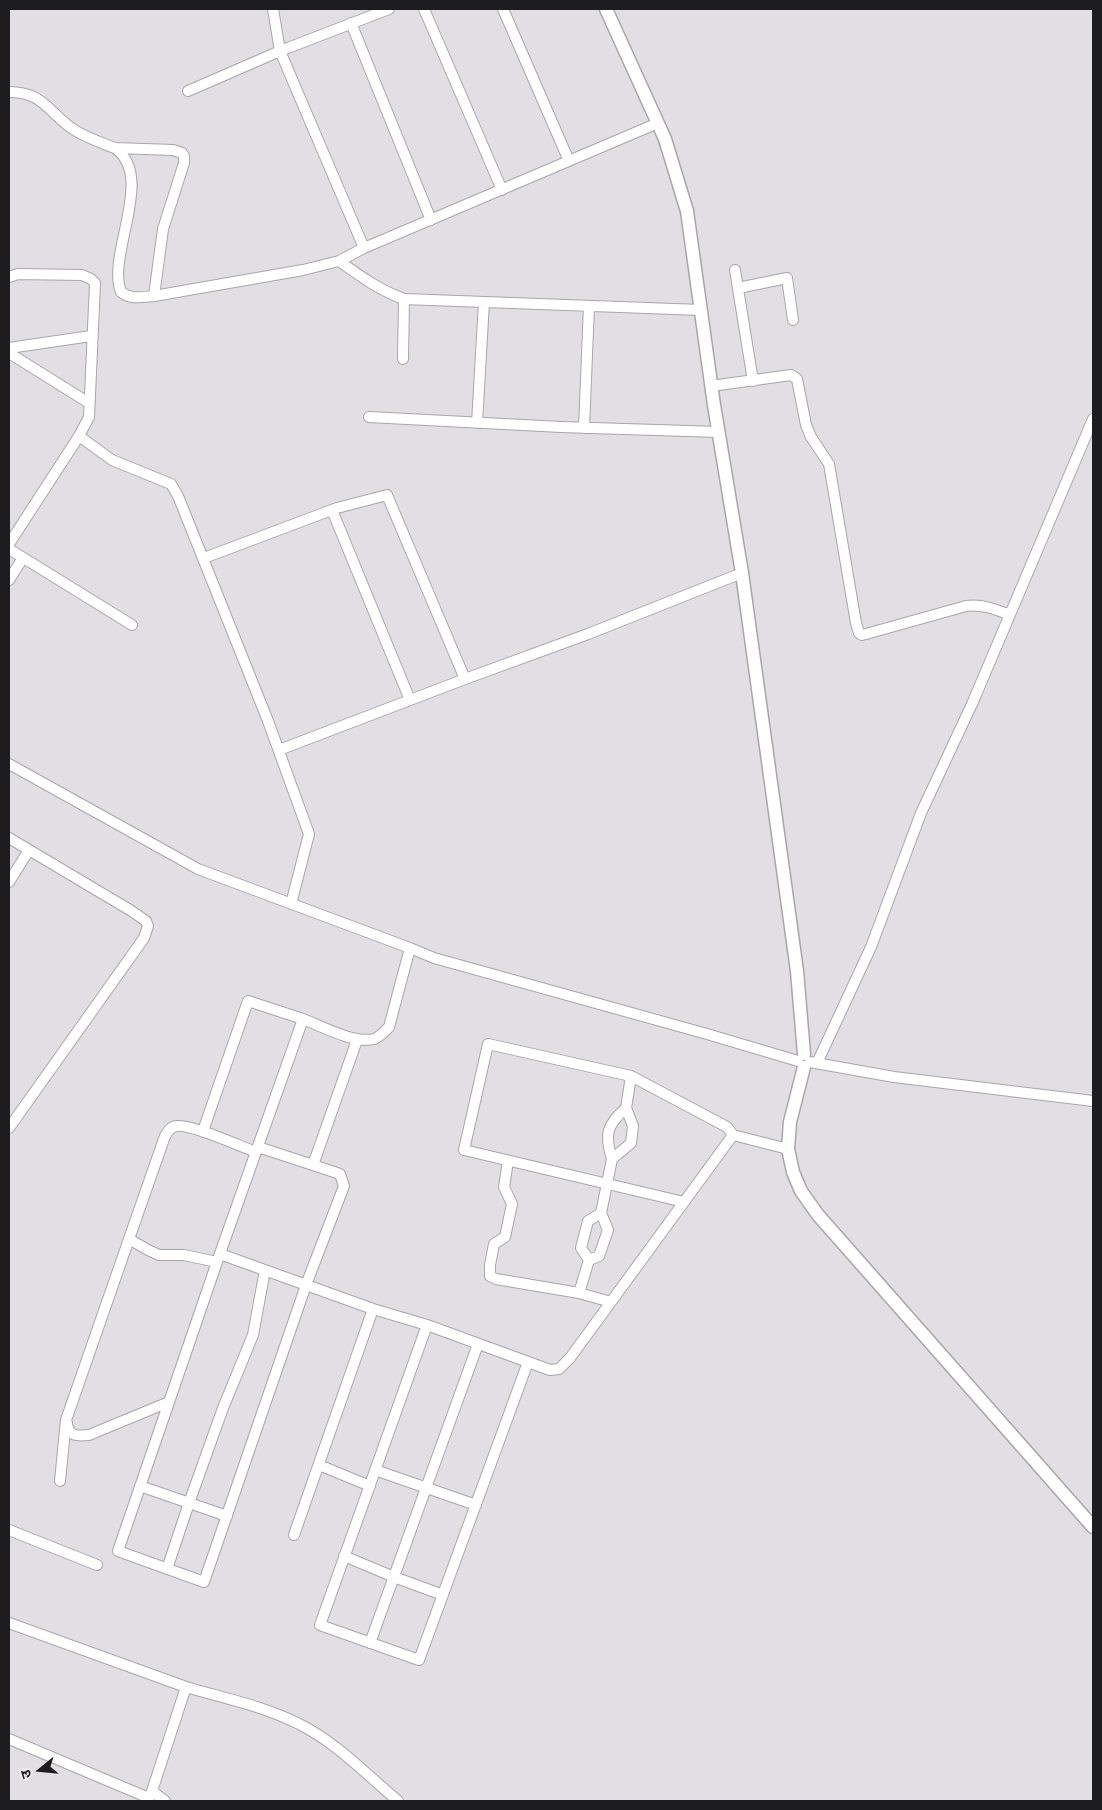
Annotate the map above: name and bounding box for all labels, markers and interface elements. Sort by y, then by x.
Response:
north arrow [15,1745,65,1795]
text: उ [16,1768,35,1781]

